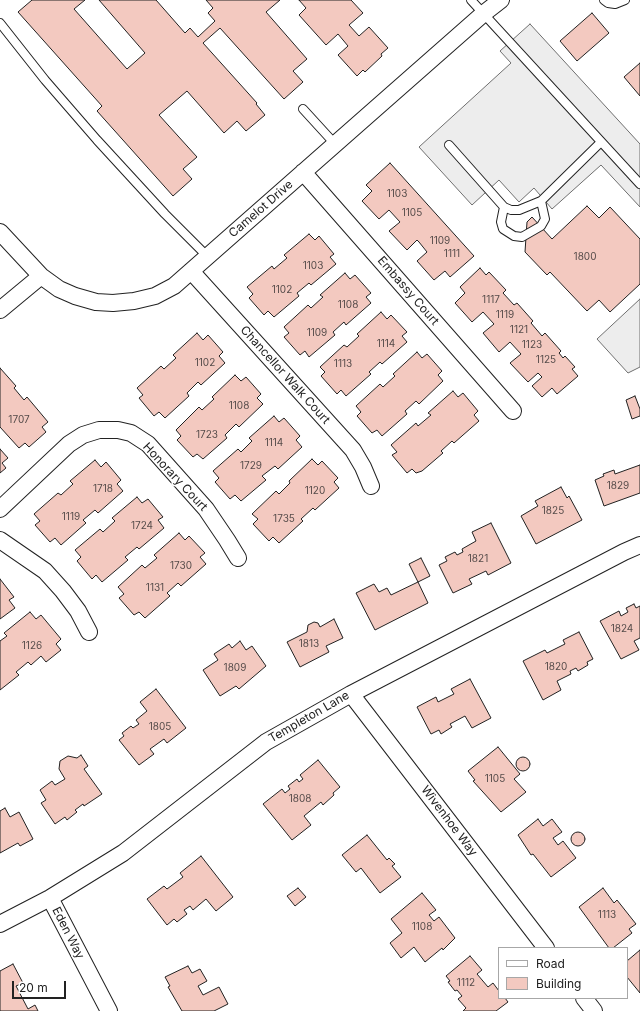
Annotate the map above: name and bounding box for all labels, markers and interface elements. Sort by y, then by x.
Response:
street label: Camelot Drive [226,177,296,241]
house number: 1103 [387,188,407,200]
house number: 1105 [402,207,422,219]
house number: 1109 [430,235,450,247]
house number: 1111 [444,248,460,260]
house number: 1800 [574,251,596,263]
street label: Embassy Court [374,254,442,328]
house number: 1103 [303,260,323,272]
house number: 1102 [272,284,292,296]
house number: 1117 [482,294,500,306]
house number: 1108 [338,299,358,311]
house number: 1119 [496,309,514,321]
street label: Chancellor Walk Court [237,323,333,427]
house number: 1121 [510,324,528,336]
house number: 1109 [307,327,327,339]
house number: 1114 [377,338,395,350]
house number: 1123 [522,339,542,351]
house number: 1125 [536,354,556,366]
house number: 1102 [195,357,215,369]
house number: 1113 [334,358,352,370]
house number: 1108 [229,400,249,412]
house number: 1707 [8,414,30,426]
house number: 1723 [196,429,218,441]
house number: 1114 [265,437,283,449]
street label: Honorary Court [140,440,210,514]
house number: 1729 [240,460,262,472]
house number: 1829 [607,480,629,492]
house number: 1718 [93,483,113,495]
house number: 1120 [305,485,325,497]
house number: 1825 [542,505,564,517]
house number: 1119 [62,511,80,523]
house number: 1735 [273,513,295,525]
house number: 1724 [131,520,153,532]
house number: 1821 [468,553,488,565]
house number: 1730 [170,560,192,572]
house number: 1131 [146,582,164,594]
house number: 1824 [611,623,633,635]
house number: 1813 [299,638,319,650]
house number: 1126 [22,640,42,652]
house number: 1820 [545,661,567,673]
house number: 1809 [224,662,246,674]
street label: Templeton Lane [266,688,352,746]
house number: 1805 [149,721,171,733]
house number: 1105 [485,773,505,785]
street label: Wivenhoe Way [418,783,480,859]
house number: 1808 [289,793,311,805]
street label: Eden Way [49,905,87,961]
house number: 1113 [598,909,616,921]
house number: 1108 [412,921,432,933]
legend [498,947,628,999]
text: Road [536,956,565,971]
scale bar [14,973,68,999]
text: Building [536,976,581,991]
house number: 1112 [457,977,475,989]
text: 20 m [19,980,48,995]

